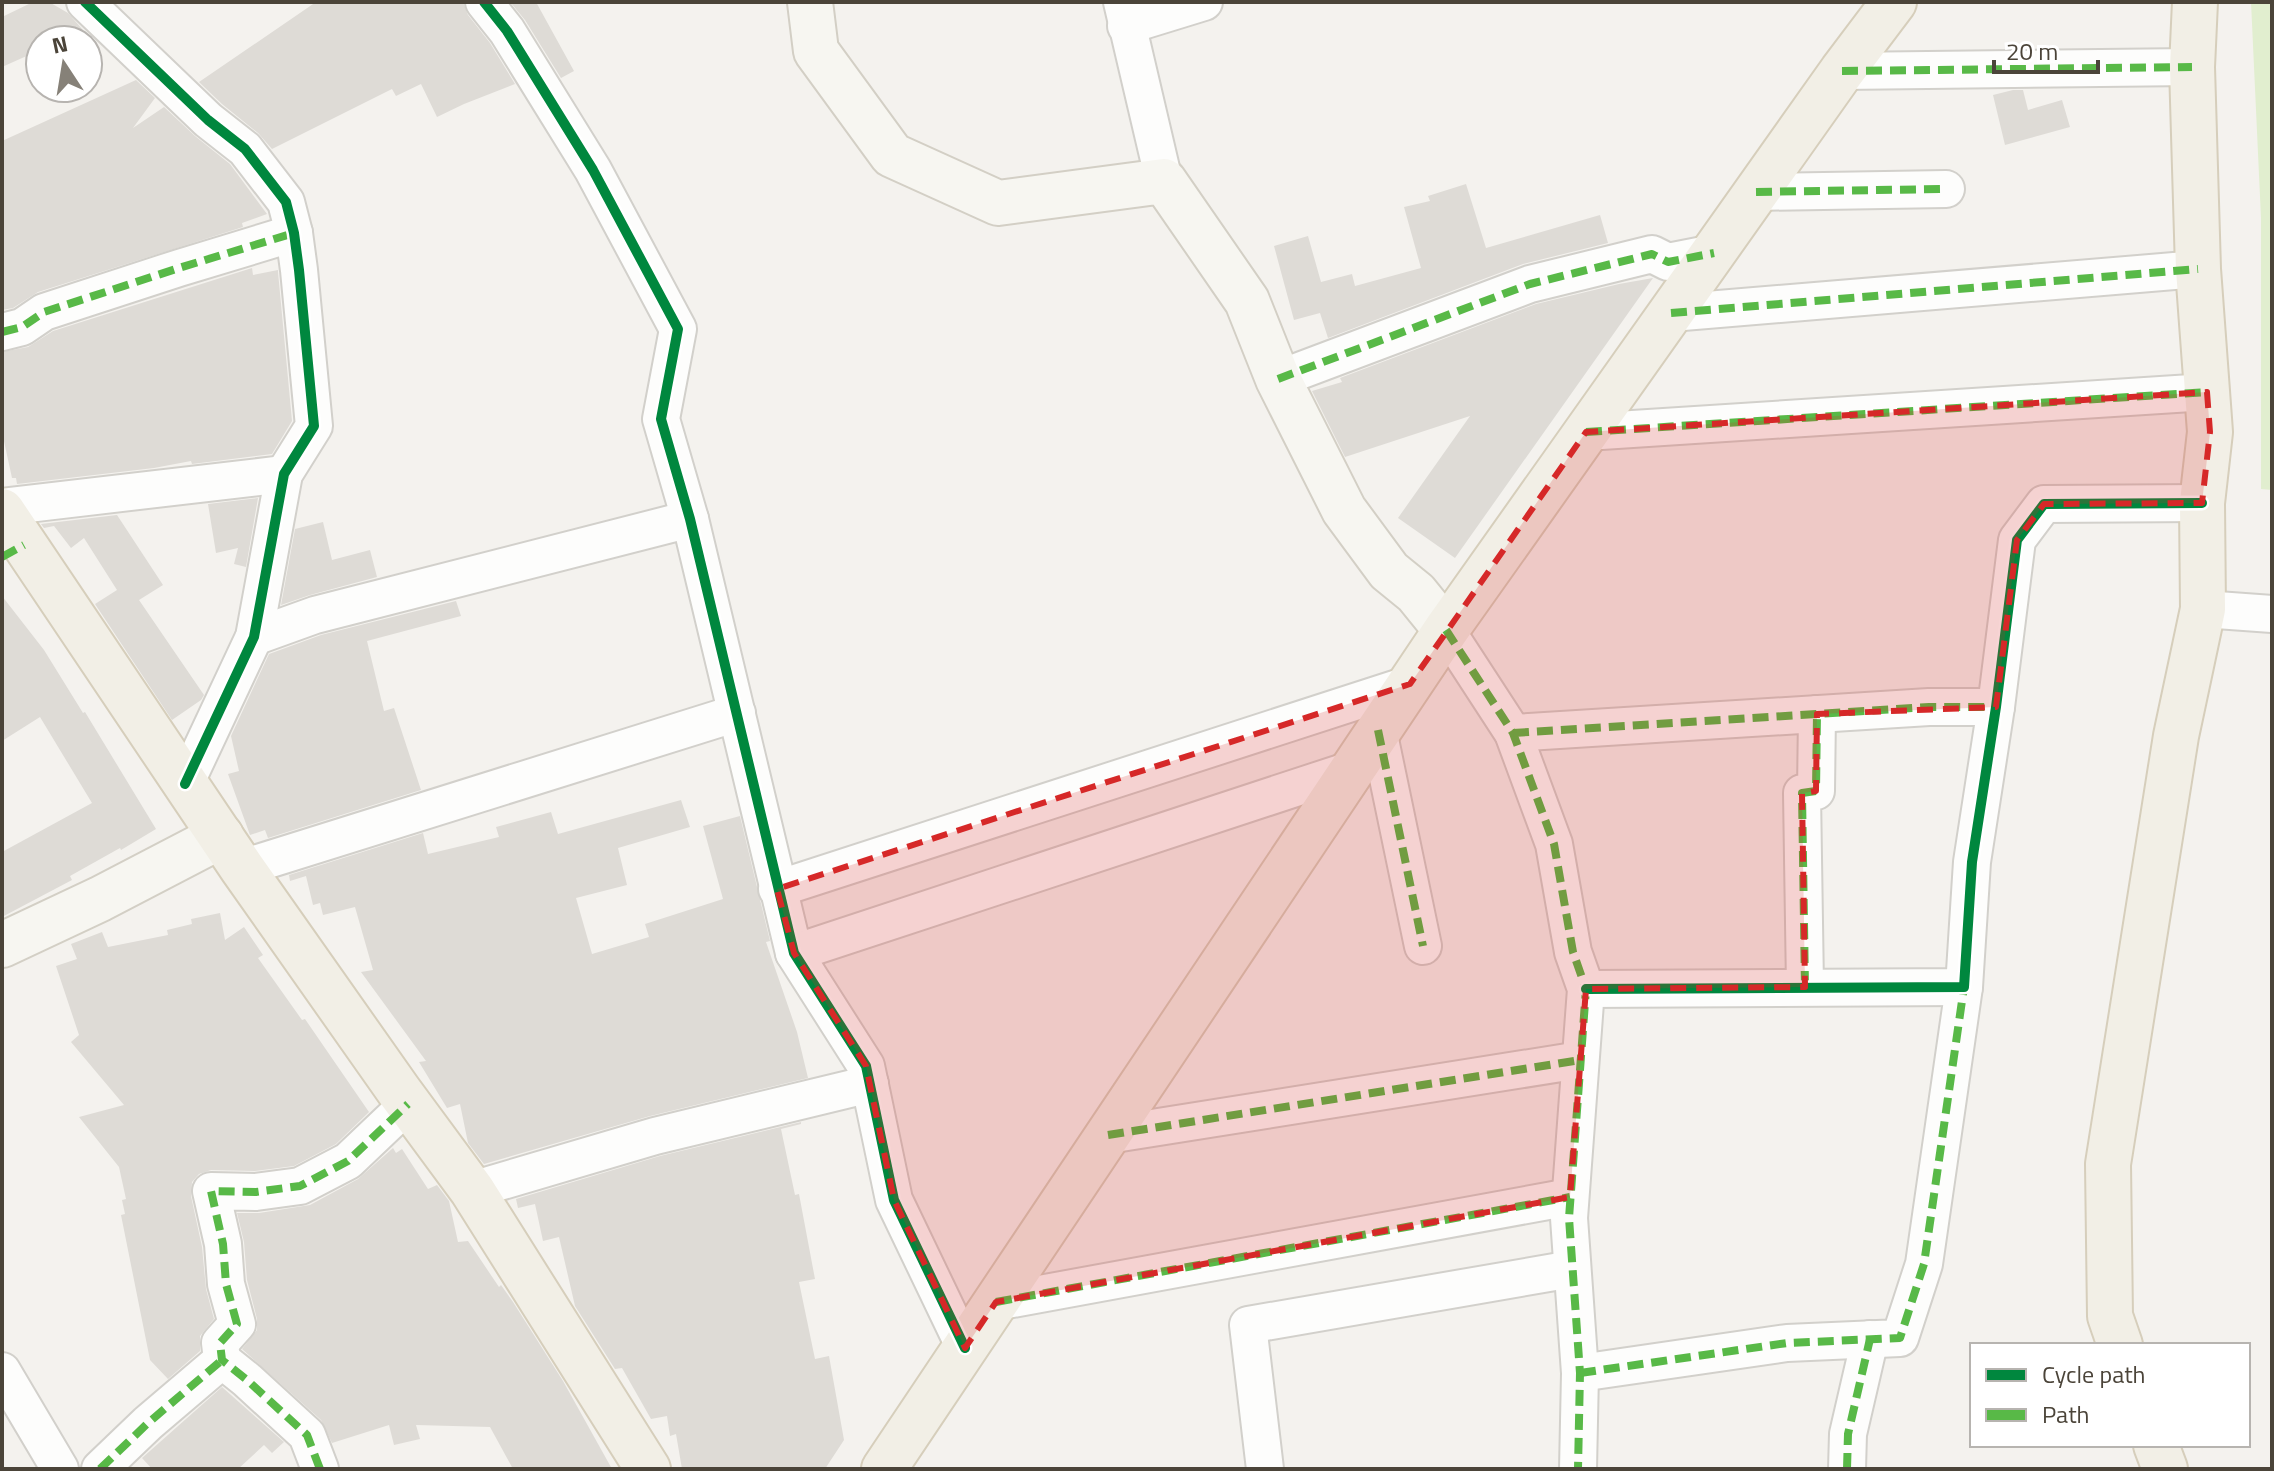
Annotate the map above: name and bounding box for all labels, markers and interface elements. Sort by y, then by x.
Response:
north arrow [24,24,104,104]
scale bar [1994,24,2098,74]
text: N [49,26,71,63]
text: 20 m [2006,33,2058,69]
legend [1970,1343,2250,1447]
text: Cycle path [2042,1356,2145,1392]
text: Path [2042,1396,2089,1432]

